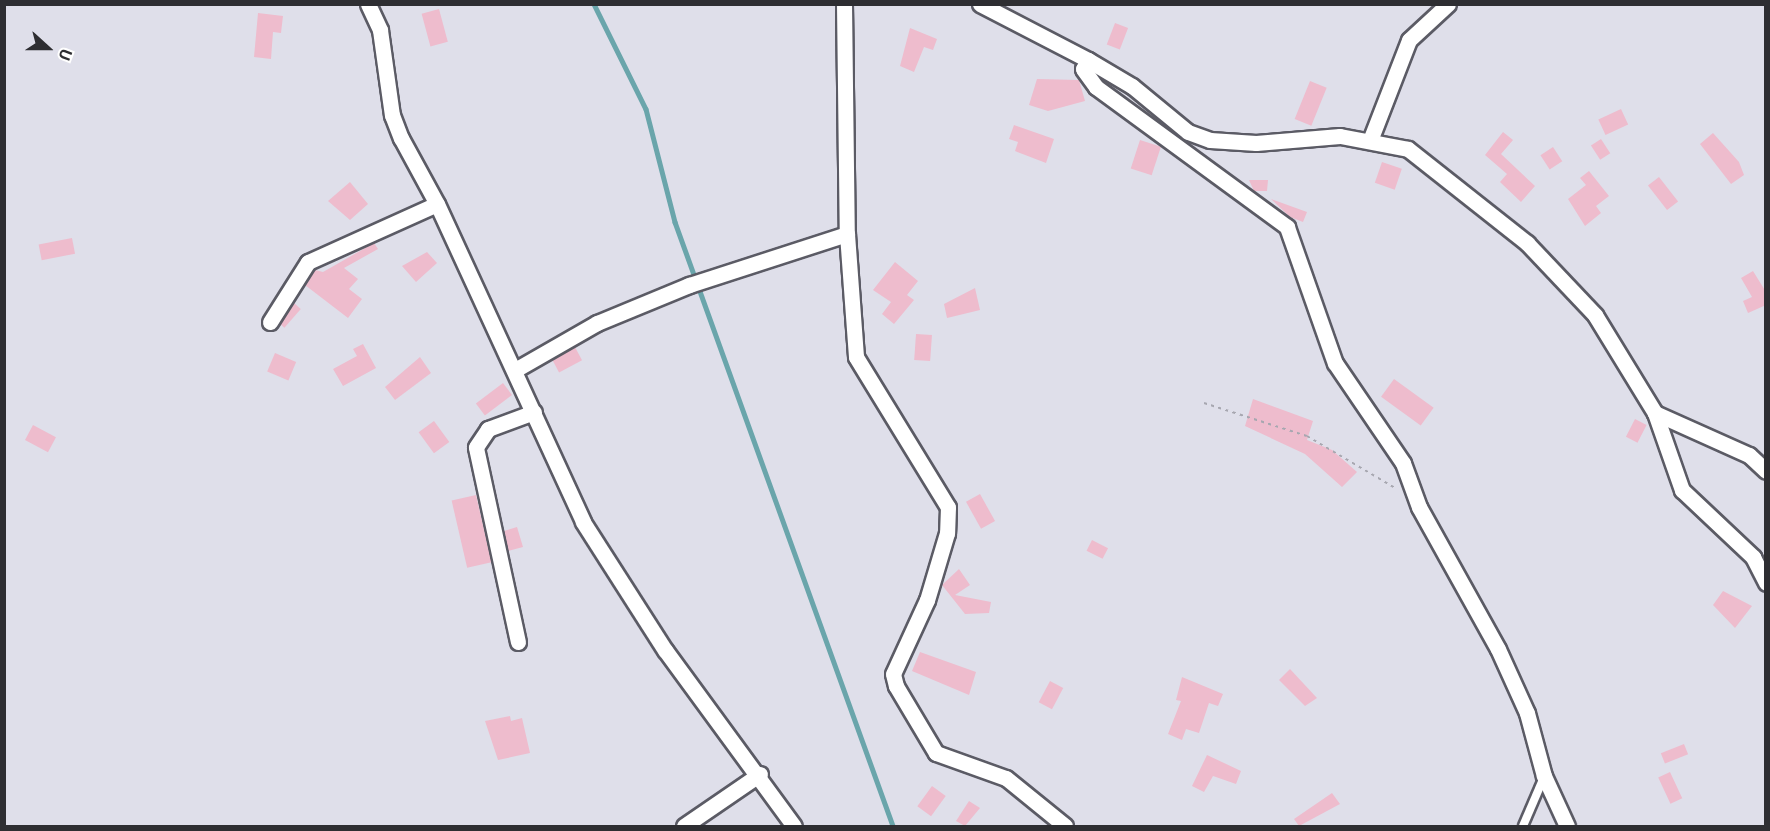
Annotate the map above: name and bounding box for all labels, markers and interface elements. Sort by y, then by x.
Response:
north arrow [18,18,78,78]
text: U [55,46,76,63]

